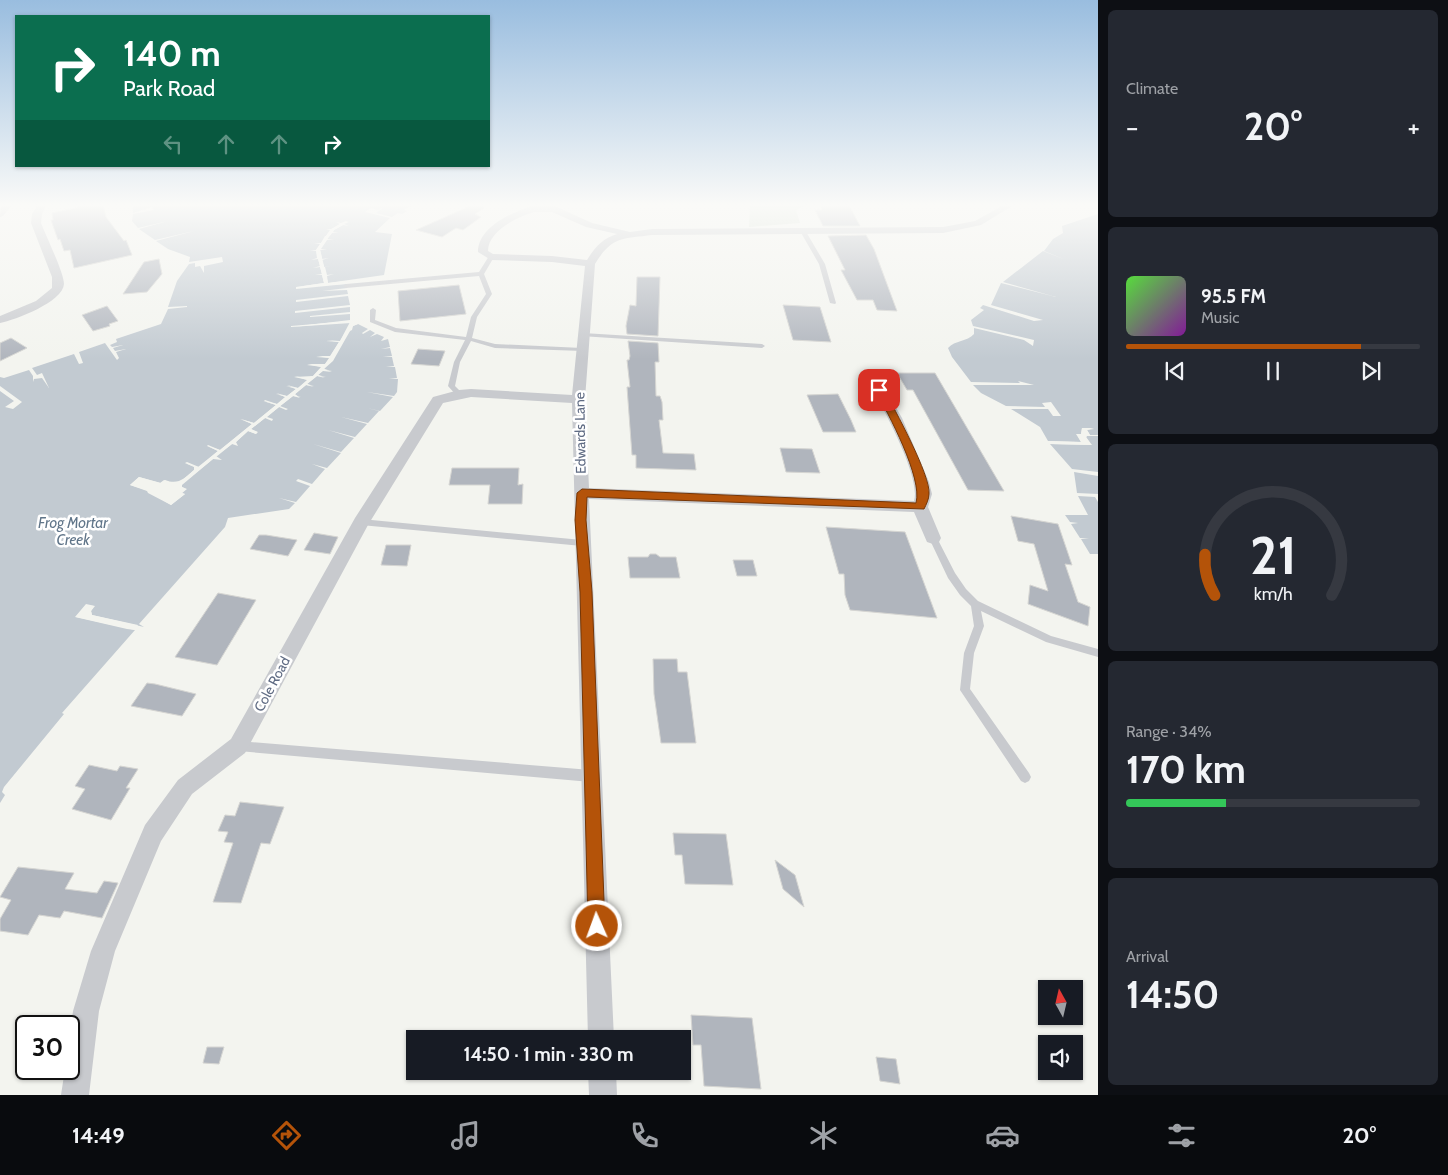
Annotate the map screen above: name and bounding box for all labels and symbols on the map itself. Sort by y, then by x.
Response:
pin [858,369,900,411]
street label: Edwards Lane [570,392,590,474]
water label: Frog Mortar Creek [38,514,109,549]
street label: Cole Road [250,653,294,715]
position arrow [570,899,622,951]
north arrow [1038,980,1082,1025]
speed limit sign: 30 [15,1015,80,1080]

